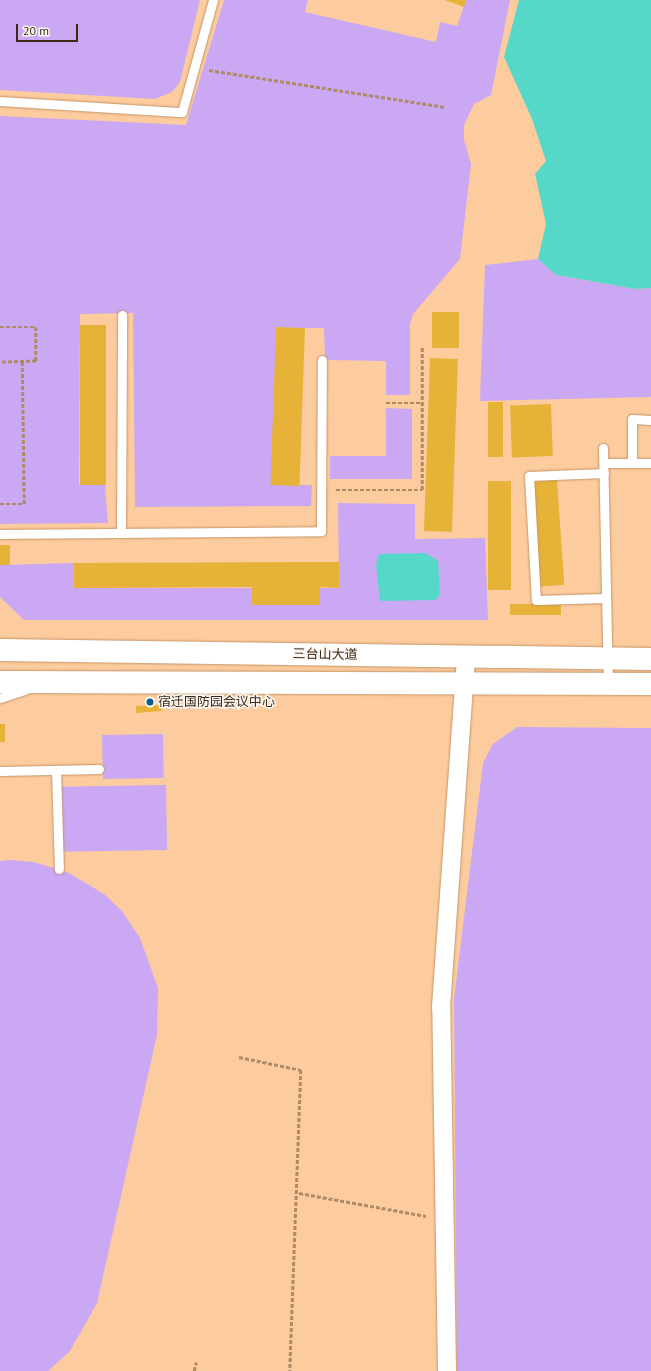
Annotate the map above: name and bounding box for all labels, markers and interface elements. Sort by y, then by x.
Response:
scale bar [18,16,80,42]
text: 20 m [23,23,49,38]
street label: 三台山大道 [292,647,358,663]
place label: 宿迁国防园会议中心 [158,694,275,710]
marker: 宿迁国防园会议中心 [145,697,155,707]

